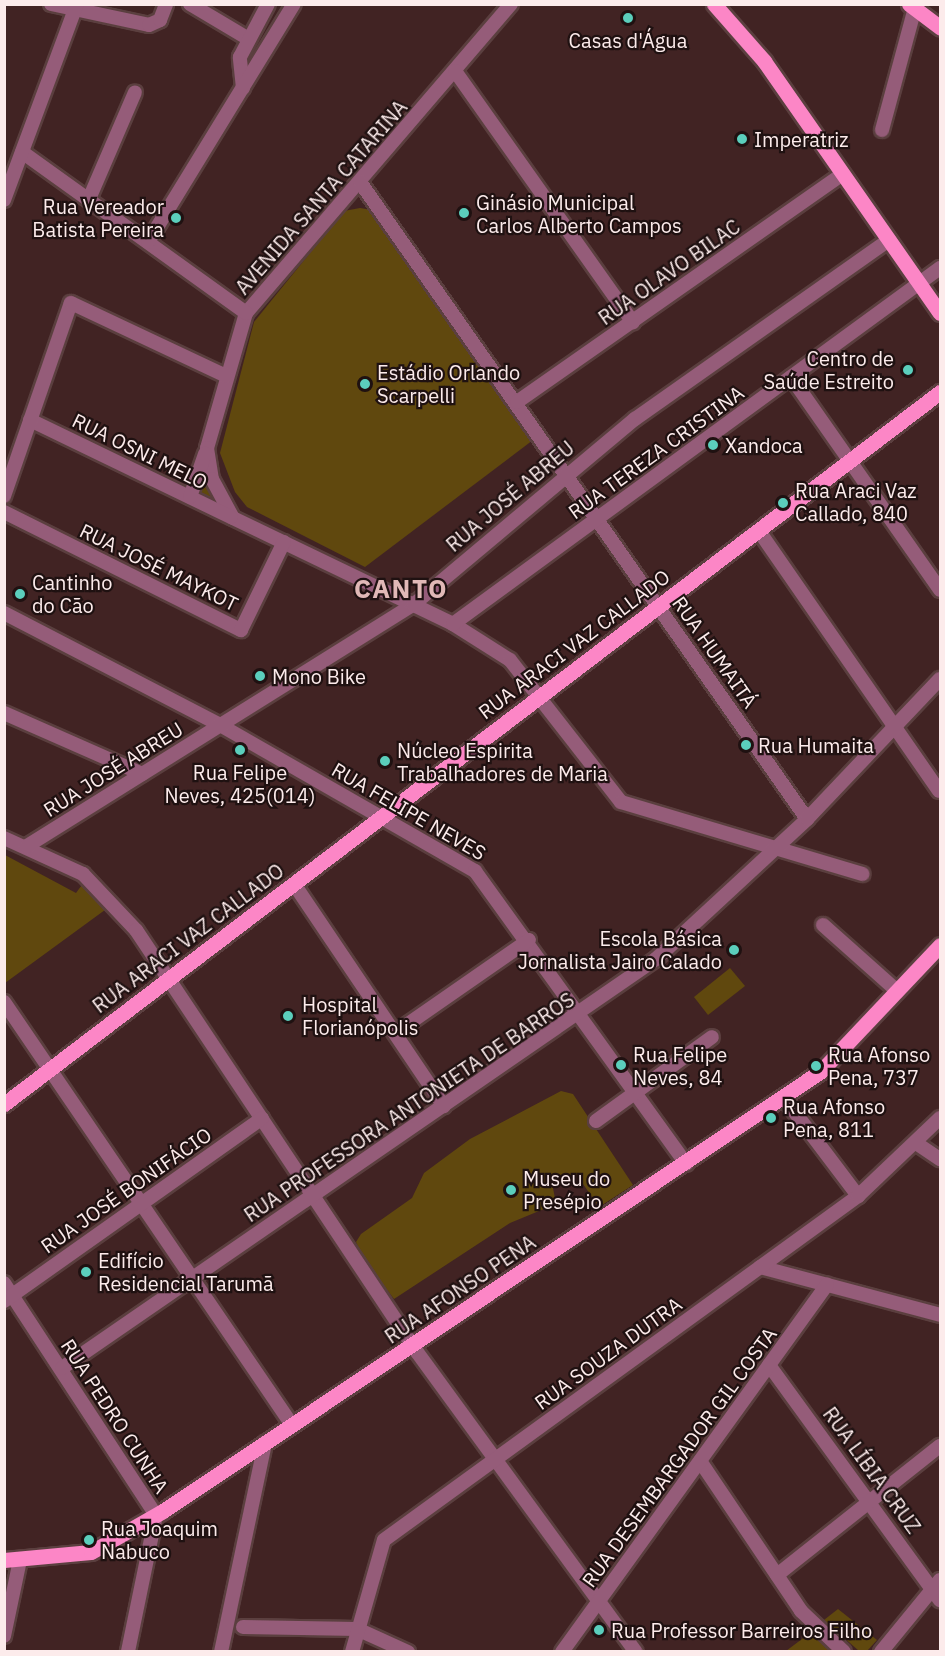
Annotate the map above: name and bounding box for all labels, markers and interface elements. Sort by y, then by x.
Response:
marker: Casas d'Água [621,11,635,25]
place label: Casas d'Água [569,28,687,52]
street label: AVENIDA SANTA CATARINA [230,95,412,299]
place label: Imperatriz [754,127,849,151]
marker: Imperatriz [735,132,749,146]
place label: Ginásio Municipal Carlos Alberto Campos [476,190,682,237]
place label: Rua Vereador Batista Pereira [32,195,164,242]
marker: Ginásio Municipal Carlos Alberto Campos [457,206,471,220]
marker: Rua Vereador Batista Pereira [169,211,183,225]
street label: RUA OLAVO BILAC [594,214,744,330]
place label: Centro de Saúde Estreito [763,346,894,393]
place label: Estádio Orlando Scarpelli [377,360,520,407]
marker: Centro de Saúde Estreito [899,361,917,379]
marker: Estádio Orlando Scarpelli [358,377,372,391]
street label: RUA TEREZA CRISTINA [564,380,748,524]
street label: RUA OSNI MELO [68,408,212,494]
place label: Xandoca [725,433,803,457]
street label: RUA JOSÉ ABREU [441,435,579,557]
marker: Xandoca [706,438,720,452]
place label: Rua Araci Vaz Callado, 840 [795,479,917,526]
marker: Rua Araci Vaz Callado, 840 [776,496,790,510]
street label: RUA JOSÉ MAYKOT [76,518,242,616]
street label: RUA ARACI VAZ CALLADO [474,564,674,724]
place label: Cantinho do Cão [32,570,112,617]
district label: CANTO [354,573,448,605]
marker: Cantinho do Cão [13,587,27,601]
street label: RUA HUMAITÁ [668,591,762,713]
place label: Mono Bike [272,664,366,688]
marker: Mono Bike [253,669,267,683]
street label: RUA JOSÉ ABREU [39,717,187,821]
place label: Rua Humaita [758,733,874,757]
place label: Núcleo Espirita Trabalhadores de Maria [397,738,608,785]
marker: Rua Humaita [739,738,753,752]
marker: Rua Felipe Neves, 425(014) [233,743,247,757]
marker: Núcleo Espirita Trabalhadores de Maria [378,754,392,768]
street label: RUA FELIPE NEVES [328,757,490,865]
place label: Rua Felipe Neves, 425(014) [165,760,315,807]
street label: RUA ARACI VAZ CALLADO [88,858,288,1018]
place label: Escola Básica Jornalista Jairo Calado [518,927,722,974]
marker: Escola Básica Jornalista Jairo Calado [727,943,741,957]
street label: RUA PROFESSORA ANTONIETA DE BARROS [239,987,579,1227]
place label: Hospital Florianópolis [302,993,418,1040]
marker: Hospital Florianópolis [279,1007,297,1025]
place label: Rua Felipe Neves, 84 [633,1042,727,1089]
place label: Rua Afonso Pena, 737 [828,1042,930,1089]
marker: Rua Felipe Neves, 84 [614,1058,628,1072]
marker: Rua Afonso Pena, 737 [809,1059,823,1073]
place label: Rua Afonso Pena, 811 [783,1094,885,1141]
marker: Rua Afonso Pena, 811 [764,1111,778,1125]
street label: RUA JOSÉ BONIFÁCIO [36,1122,216,1258]
place label: Museu do Presépio [523,1166,610,1213]
marker: Museu do Presépio [504,1183,518,1197]
street label: RUA AFONSO PENA [380,1230,540,1348]
place label: Edifício Residencial Tarumã [98,1248,274,1295]
marker: Edifício Residencial Tarumã [79,1265,93,1279]
street label: RUA SOUZA DUTRA [530,1292,686,1414]
street label: RUA DESEMBARGADOR GIL COSTA [577,1322,781,1592]
street label: RUA PEDRO CUNHA [56,1334,174,1498]
street label: RUA LÍBIA CRUZ [818,1402,926,1538]
place label: Rua Joaquim Nabuco [101,1517,218,1564]
marker: Rua Joaquim Nabuco [82,1533,96,1547]
place label: Rua Professor Barreiros Filho [611,1618,872,1642]
marker: Rua Professor Barreiros Filho [592,1623,606,1637]

